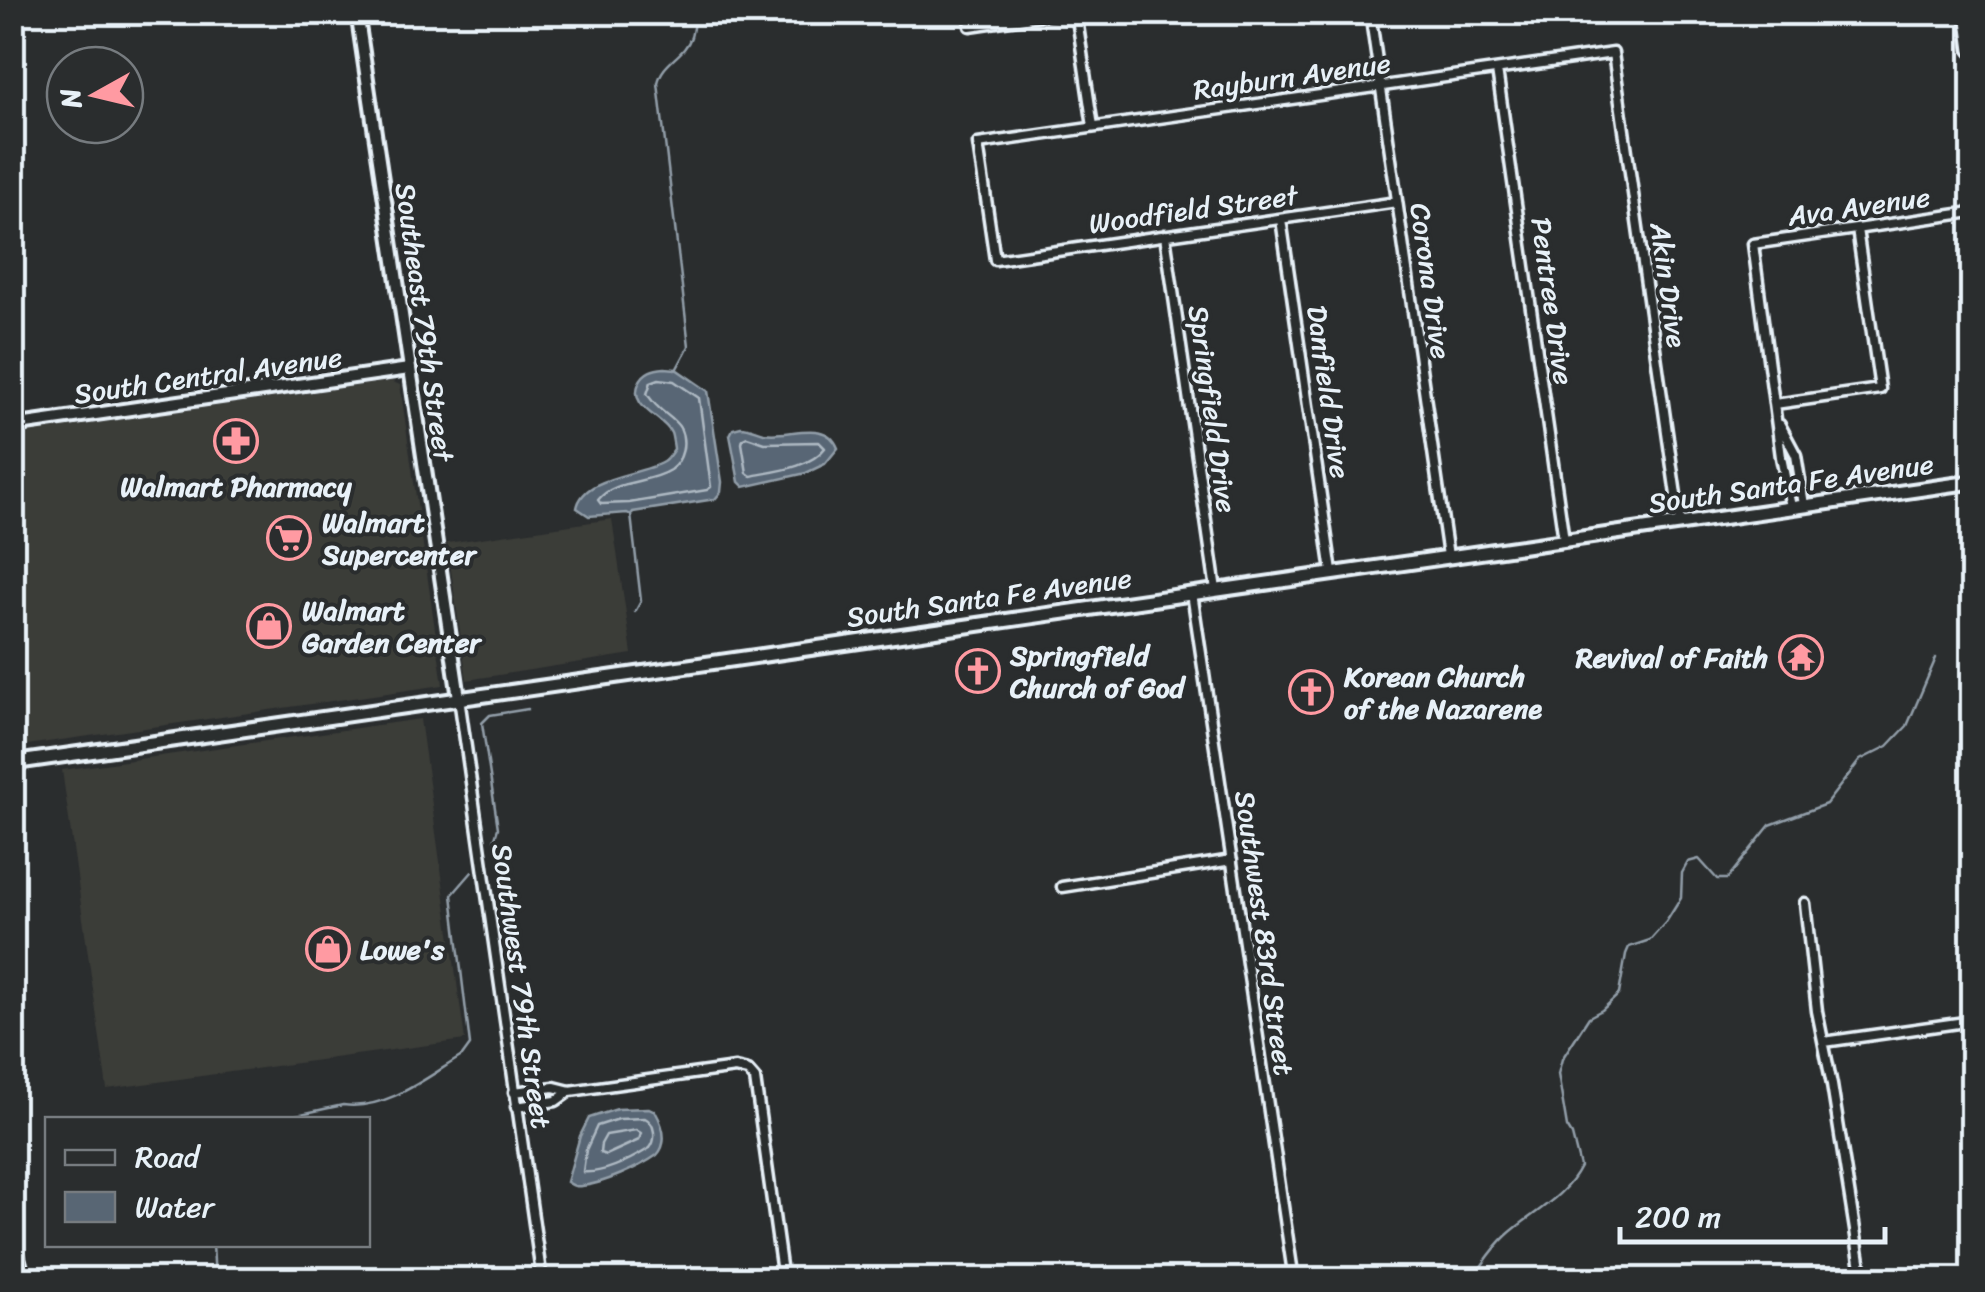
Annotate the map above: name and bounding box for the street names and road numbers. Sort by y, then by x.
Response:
street label: Rayburn Avenue [1190,38,1394,115]
street label: Woodfield Street [1085,170,1302,248]
street label: Ava Avenue [1784,172,1933,241]
street label: Southeast 79th Street [381,180,469,466]
street label: Corona Drive [1395,200,1466,362]
street label: Pentree Drive [1517,214,1589,388]
street label: Akin Drive [1635,218,1702,351]
street label: Springfield Drive [1174,302,1251,516]
street label: Danfield Drive [1292,302,1365,482]
street label: South Central Avenue [71,332,345,419]
street label: South Santa Fe Avenue [1645,439,1937,528]
street label: South Santa Fe Avenue [843,553,1135,642]
street label: Southwest 83rd Street [1220,788,1309,1079]
street label: Southwest 79th Street [477,840,566,1132]

